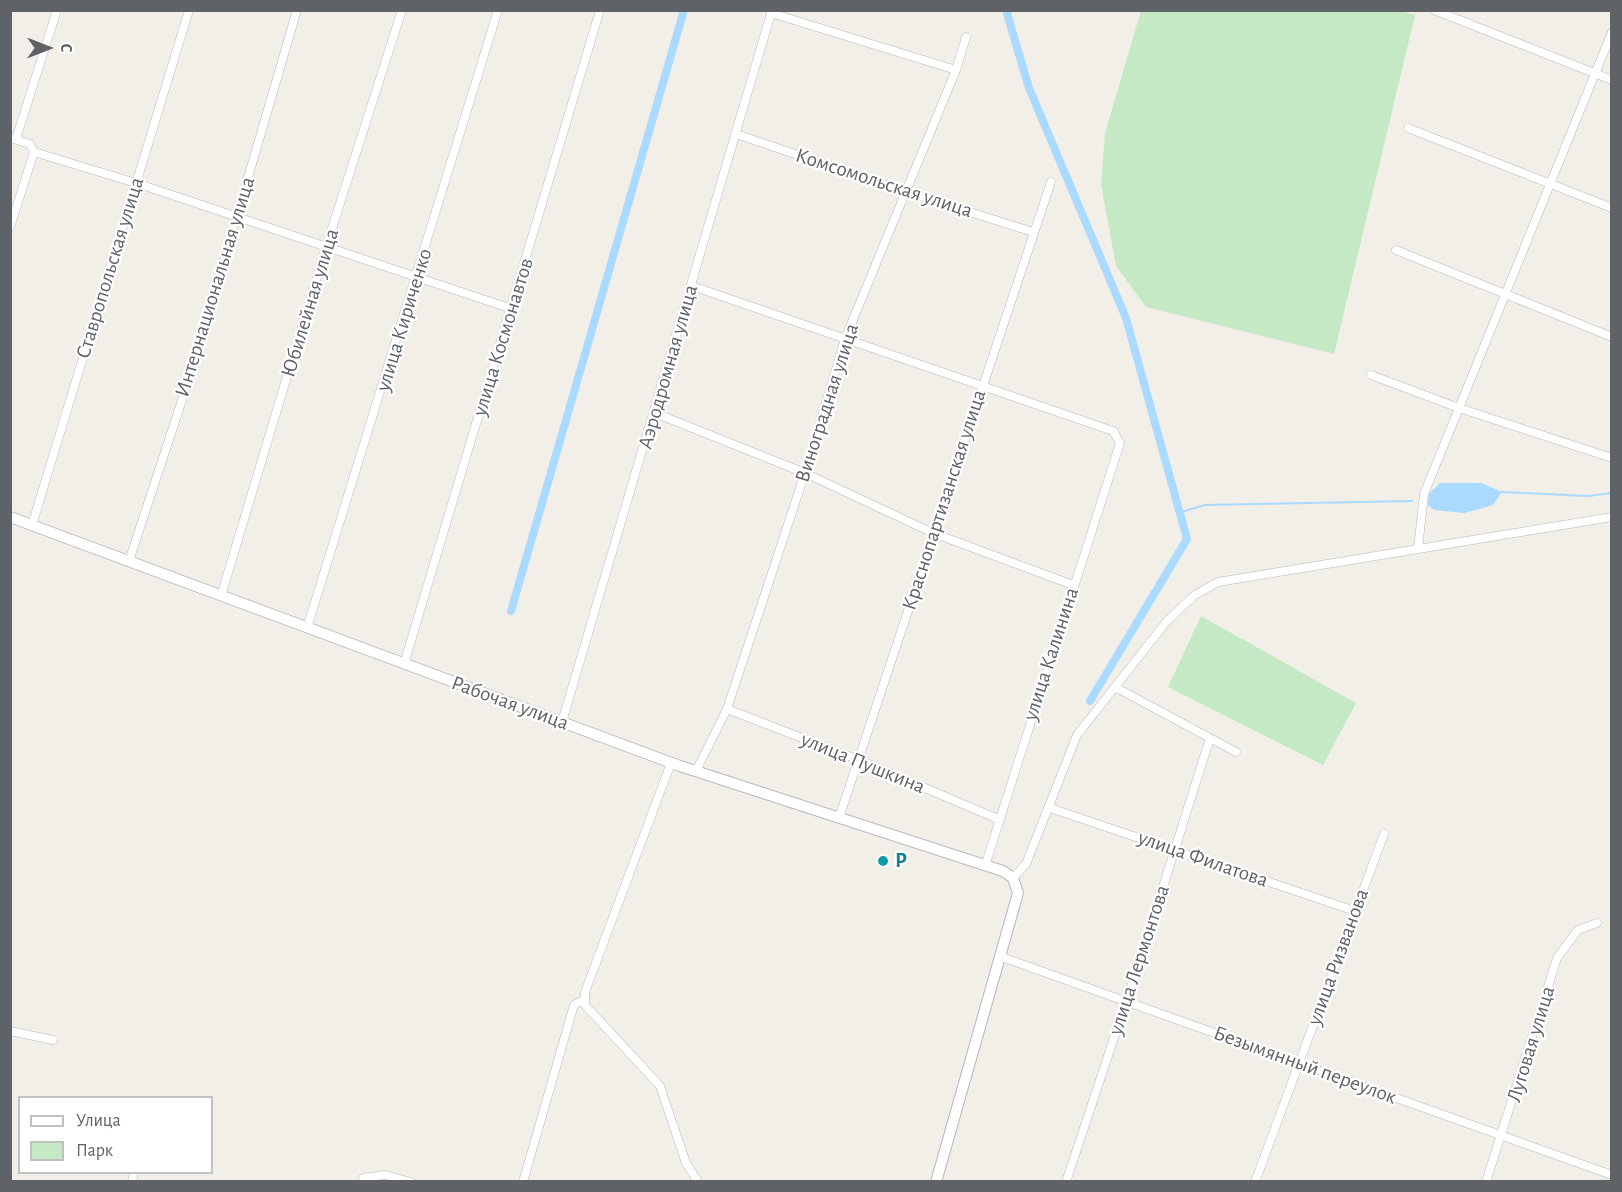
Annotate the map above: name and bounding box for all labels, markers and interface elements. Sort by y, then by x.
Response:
north arrow [18,18,78,78]
text: С [58,44,74,52]
street label: Комсомольская улица [792,142,976,224]
street label: Ставропольская улица [70,174,150,362]
street label: Интернациональная улица [169,174,261,400]
street label: Юбилейная улица [275,226,345,380]
street label: улица Кириченко [370,246,438,394]
street label: улица Космонавтов [467,255,539,419]
street label: Аэродромная улица [632,282,704,452]
street label: Виноградная улица [789,320,865,486]
street label: Краснопартизанская улица [896,386,992,614]
street label: улица Калинина [1018,584,1084,724]
street label: Рабочая улица [448,670,572,736]
street label: улица Пушкина [797,727,929,799]
street label: улица Филатова [1135,825,1271,893]
place label: Р [895,848,907,874]
marker: Р [876,854,890,868]
street label: улица Лермонтова [1103,882,1175,1038]
street label: улица Ризванова [1302,885,1374,1029]
street label: Луговая улица [1501,983,1561,1105]
street label: Безымянный переулок [1210,1020,1400,1110]
legend [18,1096,213,1174]
text: Улица [76,1112,121,1130]
text: Парк [76,1142,113,1160]

